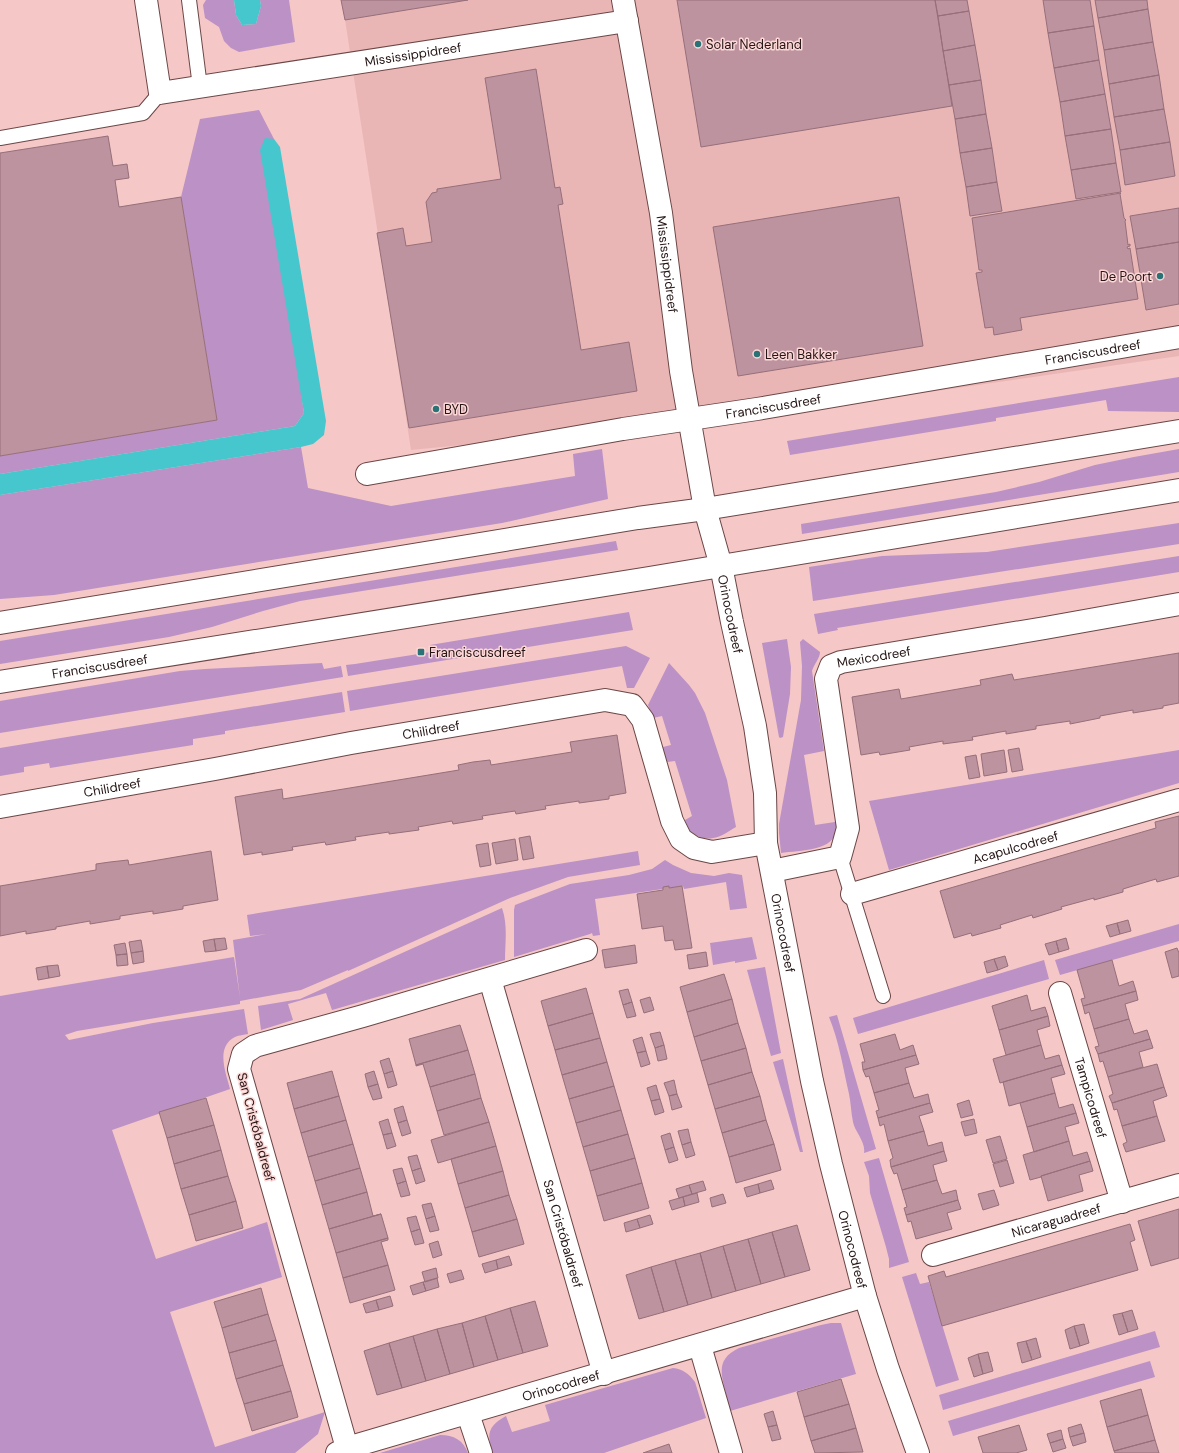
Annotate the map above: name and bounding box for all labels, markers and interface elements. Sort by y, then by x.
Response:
place label: Solar Nederland [706,36,802,53]
street label: Mississippidreef [363,38,463,70]
marker: Solar Nederland [693,39,703,49]
street label: Mississippidreef [653,215,682,314]
place label: De Poort [1100,268,1152,285]
marker: De Poort [1155,271,1165,281]
street label: Franciscusdreef [1044,335,1142,368]
place label: Leen Bakker [765,346,837,363]
marker: Leen Bakker [752,349,762,359]
street label: Franciscusdreef [724,390,823,422]
place label: BYD [444,401,468,418]
marker: BYD [431,404,441,414]
street label: Orinocodreef [714,573,747,656]
street label: Mexicodreef [835,642,913,671]
place label: Franciscusdreef [429,644,526,661]
marker: Franciscusdreef [416,647,426,657]
street label: Franciscusdreef [51,650,149,682]
street label: Chilidreef [401,716,462,743]
street label: Chilidreef [82,774,143,801]
street label: Acapulcodreef [971,826,1061,867]
street label: Orinocodreef [767,892,799,975]
street label: Tampicodreef [1071,1055,1111,1140]
street label: San Cristóbaldreef [233,1071,279,1184]
street label: San Cristóbaldreef [540,1178,587,1290]
street label: Nicaraguadreef [1009,1199,1103,1241]
street label: Orinocodreef [835,1208,871,1291]
street label: Orinocodreef [520,1366,602,1405]

